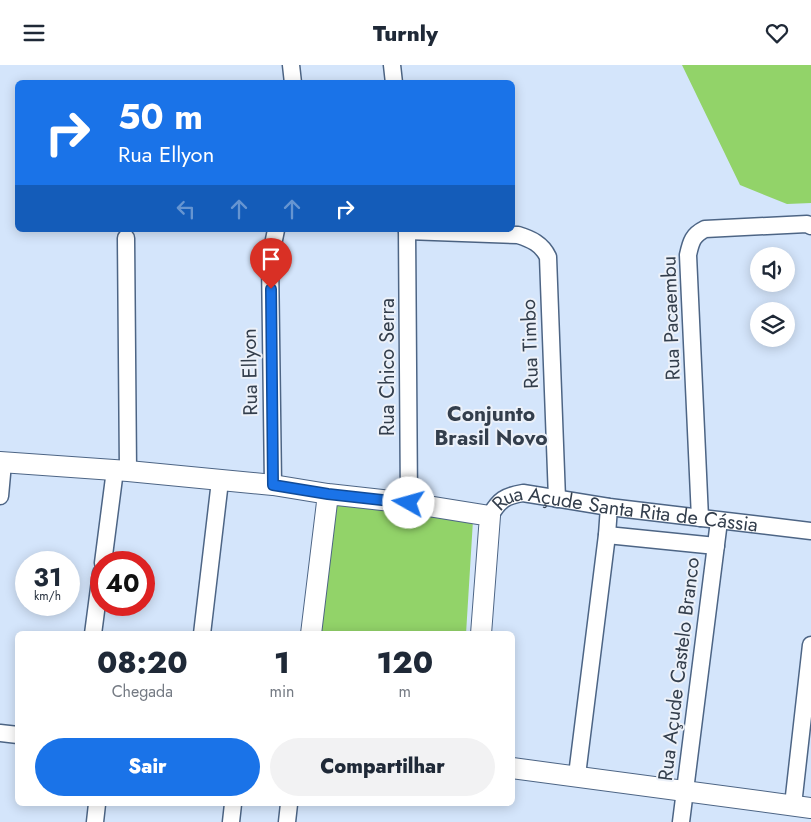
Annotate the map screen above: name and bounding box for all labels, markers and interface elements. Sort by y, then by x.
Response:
text: Turnly [373,17,438,49]
icon: menu [20,19,48,47]
icon: heart [763,19,791,47]
text: 50 m [118,92,203,142]
icon: right [35,100,100,165]
text: Rua Ellyon [118,138,214,170]
icon: left [172,195,200,223]
icon: ahead [225,195,253,223]
icon: ahead [278,195,306,223]
icon: right [331,195,359,223]
pin [250,238,292,289]
icon: arrive [257,245,285,273]
map controls [750,247,795,347]
button: sound [750,247,795,292]
street label: Rua Pacaembu [654,255,688,381]
street label: Rua Chico Serra [373,298,402,436]
street label: Rua Timbo [514,299,546,389]
button: layers [750,302,795,347]
street label: Rua Ellyon [235,328,265,416]
district label: Conjunto Brasil Novo [434,399,548,453]
position arrow [382,476,434,528]
street label: Rua Açude Santa Rita de Cássia [485,479,760,539]
speed limit sign: 40 [90,551,155,616]
street label: Rua Açude Castelo Branco [651,556,707,782]
text: 31 [33,559,62,595]
text: km/h [34,587,61,605]
text: 08:20 [97,641,188,684]
text: 1 [274,641,290,684]
text: 120 [376,641,433,684]
text: Chegada [112,680,173,703]
text: min [269,680,295,703]
text: m [399,680,411,703]
button: Sair [35,738,260,796]
button: Compartilhar [270,738,495,796]

